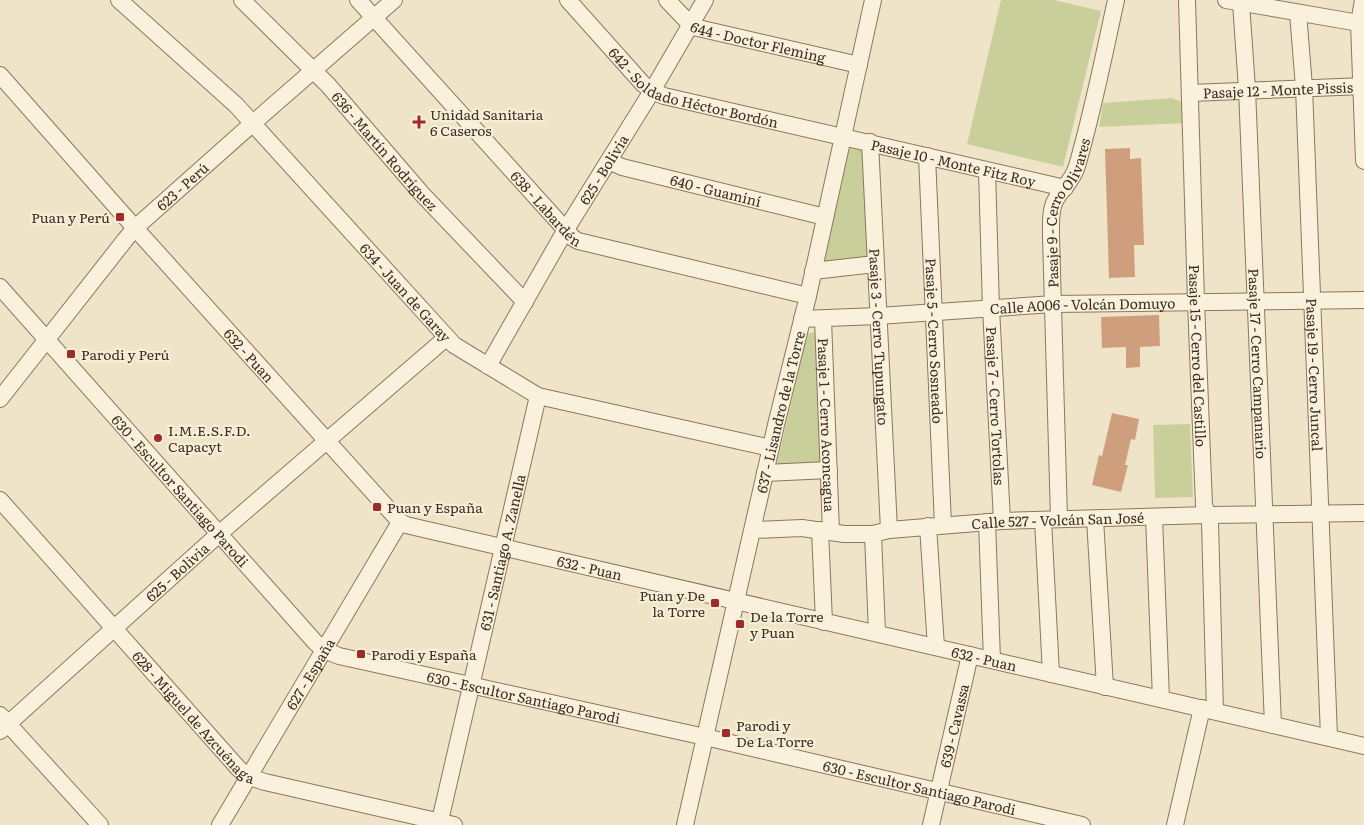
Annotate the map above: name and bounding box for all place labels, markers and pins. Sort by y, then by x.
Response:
place label: Unidad Sanitaria 6 Caseros [430,104,544,140]
marker: Unidad Sanitaria 6 Caseros [412,115,426,129]
place label: Puan y Perú [31,207,110,227]
marker: Puan y Perú [114,211,126,223]
place label: Parodi y Perú [81,344,170,364]
marker: Parodi y Perú [65,348,77,360]
place label: I.M.E.S.F.D. Capacyt [168,420,251,456]
marker: I.M.E.S.F.D. Capacyt [152,432,164,444]
place label: Puan y España [387,497,483,517]
marker: Puan y España [371,501,383,513]
place label: Puan y De la Torre [639,585,705,621]
marker: Puan y De la Torre [709,597,721,609]
place label: De la Torre y Puan [750,606,824,642]
marker: De la Torre y Puan [734,618,746,630]
place label: Parodi y España [371,644,477,664]
marker: Parodi y España [355,648,367,660]
place label: Parodi y De La Torre [736,715,814,751]
marker: Parodi y De La Torre [720,727,732,739]

